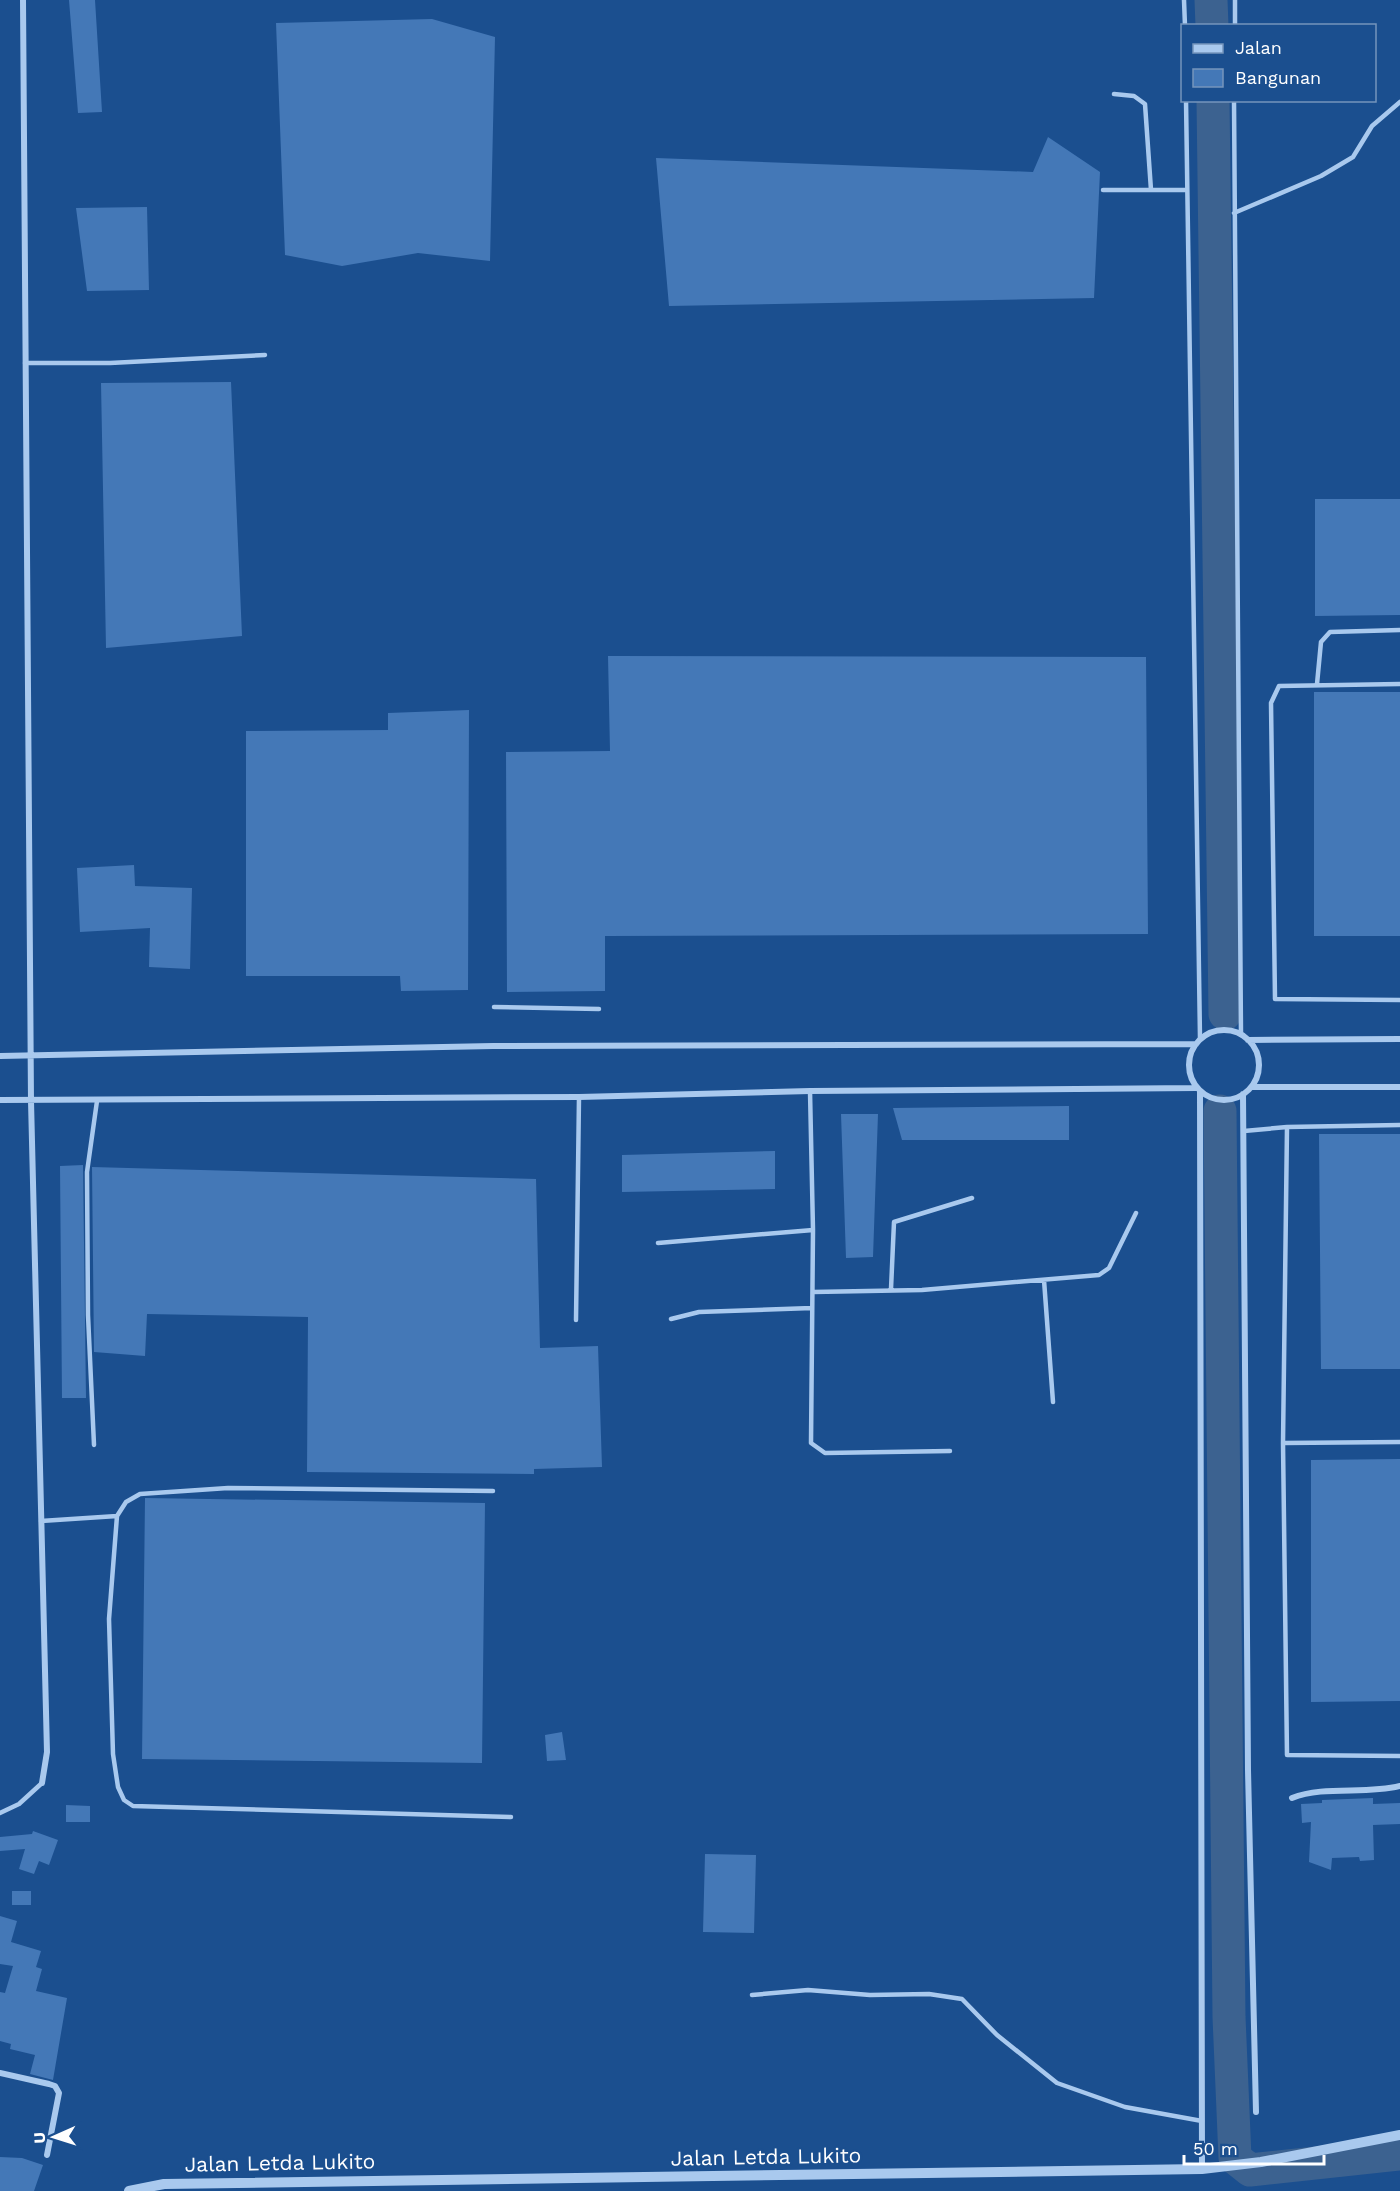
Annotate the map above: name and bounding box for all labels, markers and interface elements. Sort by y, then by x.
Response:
legend [1181,24,1376,102]
text: Jalan [1235,37,1282,58]
text: Bangunan [1235,67,1321,88]
north arrow [24,2107,84,2167]
scale bar [1184,2128,1324,2166]
text: U [30,2132,49,2144]
text: 50 m [1193,2138,1238,2159]
street label: Jalan Letda Lukito [670,2142,862,2171]
street label: Jalan Letda Lukito [184,2148,376,2177]

